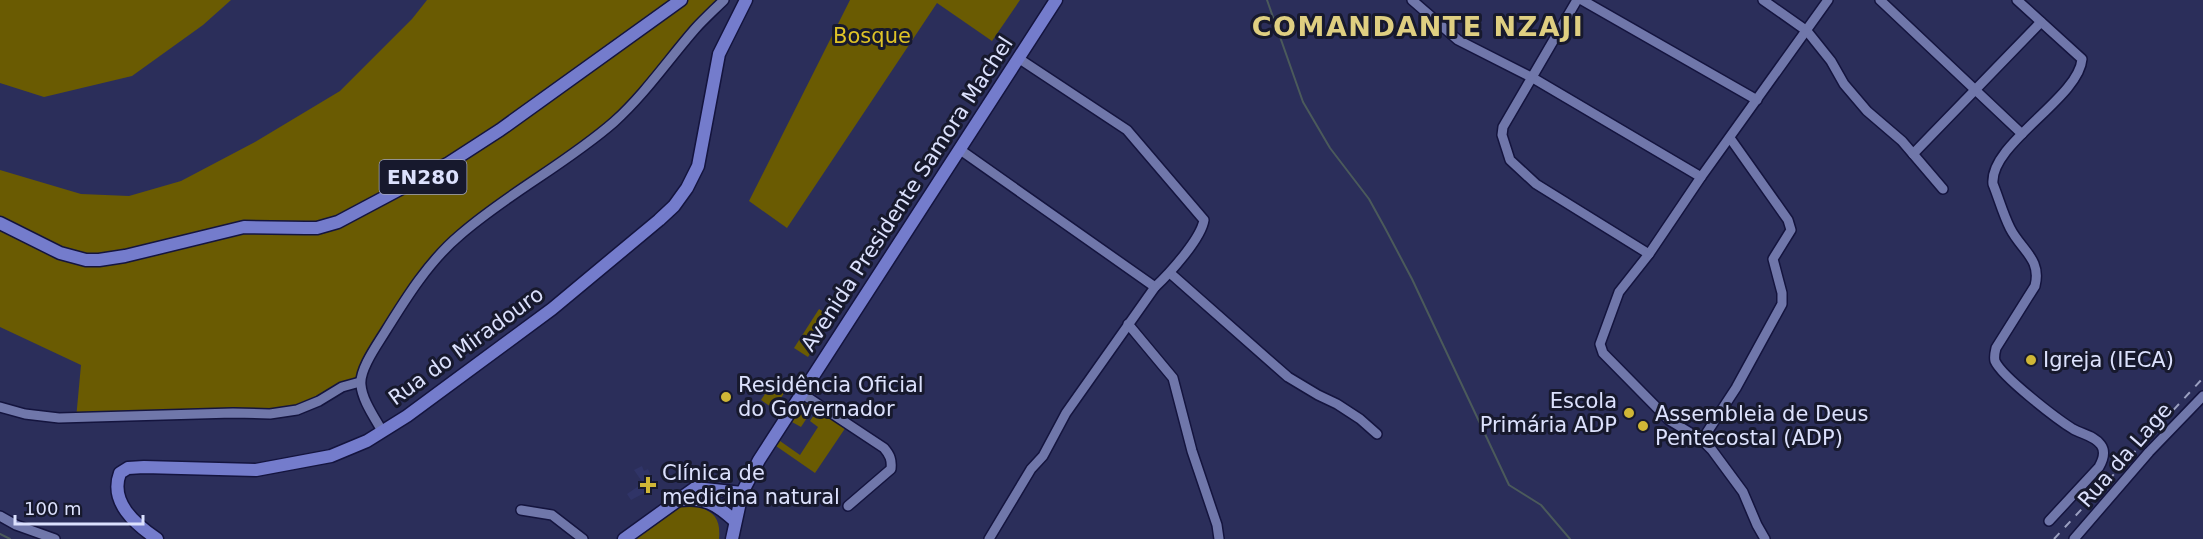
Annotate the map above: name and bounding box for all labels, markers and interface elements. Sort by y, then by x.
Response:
district label: COMANDANTE NZAJI [1252,11,1584,42]
park label: Bosque [833,24,911,48]
street label: Avenida Presidente Samora Machel [796,32,1018,356]
road number: EN280 [380,160,466,194]
street label: Rua do Miradouro [384,282,548,410]
place label: Igreja (IECA) [2043,348,2174,372]
marker: Igreja (IECA) [2024,353,2038,367]
place label: Residência Oficial do Governador [738,373,924,421]
place label: Escola Primária ADP [1480,389,1617,437]
marker: Residência Oficial do Governador [719,390,733,404]
street label: Rua da Lage [2073,398,2177,512]
place label: Assembleia de Deus Pentecostal (ADP) [1655,402,1868,450]
marker: Escola Primária ADP [1622,406,1636,420]
marker: Assembleia de Deus Pentecostal (ADP) [1636,419,1650,433]
place label: Clínica de medicina natural [662,461,840,509]
marker: Clínica de medicina natural [639,476,657,494]
scale bar [15,488,142,526]
text: 100 m [24,498,82,519]

